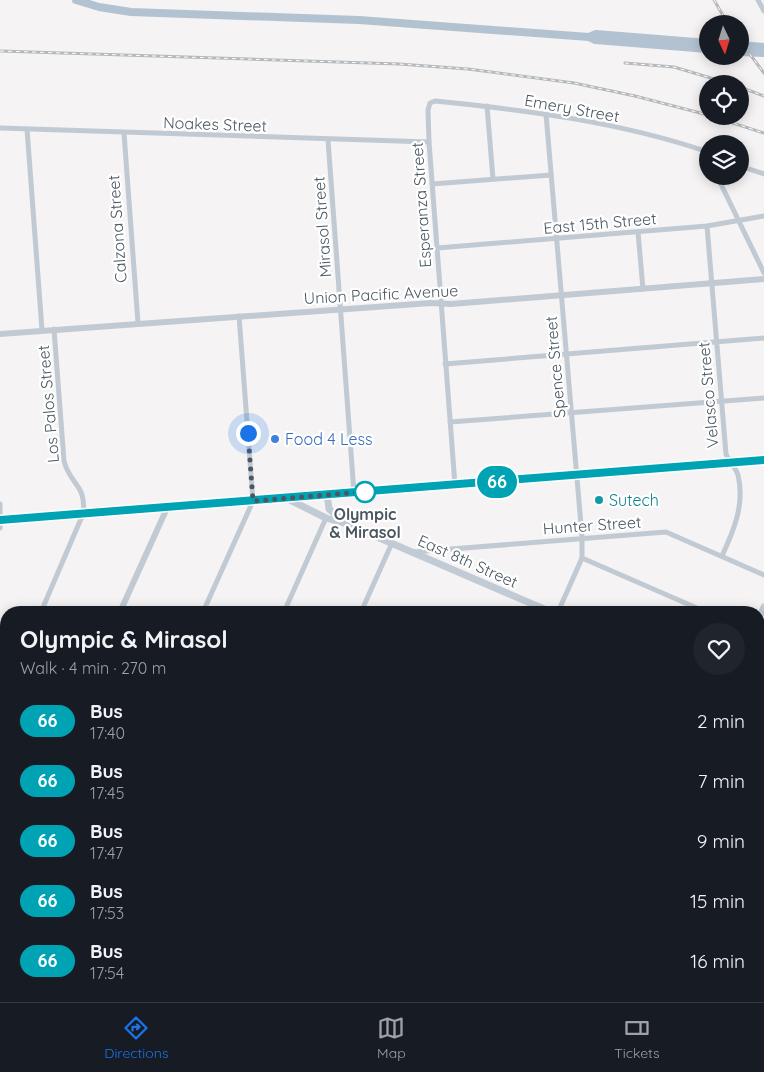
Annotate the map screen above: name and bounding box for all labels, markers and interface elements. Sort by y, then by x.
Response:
north arrow [699,15,749,65]
map controls [699,15,749,185]
button: locate [699,75,749,125]
street label: Emery Street [523,90,621,126]
street label: Noakes Street [163,112,267,136]
button: layers [699,135,749,185]
street label: Esperanza Street [407,142,435,268]
street label: Calzona Street [103,174,131,284]
street label: Mirasol Street [308,176,336,278]
street label: East 15th Street [543,208,657,238]
street label: Union Pacific Avenue [303,280,459,308]
street label: Spence Street [541,315,569,419]
street label: Velasco Street [693,341,723,449]
street label: Los Palos Street [33,344,63,464]
your location [236,421,261,446]
place label: Food 4 Less [285,429,373,449]
marker: Food 4 Less [269,433,281,445]
line badge: 66 [474,466,520,498]
text: 66 [487,470,507,493]
marker: Olympic & Mirasol [354,481,376,503]
place label: Sutech [609,490,659,510]
marker: Sutech [593,494,605,506]
place label: Olympic & Mirasol [329,504,401,542]
street label: Hunter Street [542,512,642,538]
street label: East 8th Street [415,530,521,592]
button: heart [693,623,745,675]
text: Olympic & Mirasol [20,624,228,654]
text: Walk · 4 min · 270 m [20,658,166,678]
text: Bus [90,699,123,723]
text: 66 [38,709,57,732]
text: 2 min [697,709,745,733]
text: 17:40 [90,723,125,743]
text: Bus [90,759,123,783]
text: 66 [38,769,57,792]
text: 7 min [698,769,745,793]
text: 17:45 [90,783,124,803]
text: Bus [90,819,123,843]
text: 66 [38,829,57,852]
text: 9 min [697,829,745,853]
text: 17:47 [90,843,123,863]
text: Bus [90,879,123,903]
text: 66 [38,889,57,912]
text: 15 min [690,889,745,913]
text: 17:53 [90,903,124,923]
text: Bus [90,939,123,963]
text: 66 [38,949,57,972]
text: 16 min [690,949,745,973]
text: 17:54 [90,963,124,983]
tab: Directions [104,1014,168,1062]
tab: Map [377,1014,406,1062]
tab: Tickets [614,1014,660,1062]

